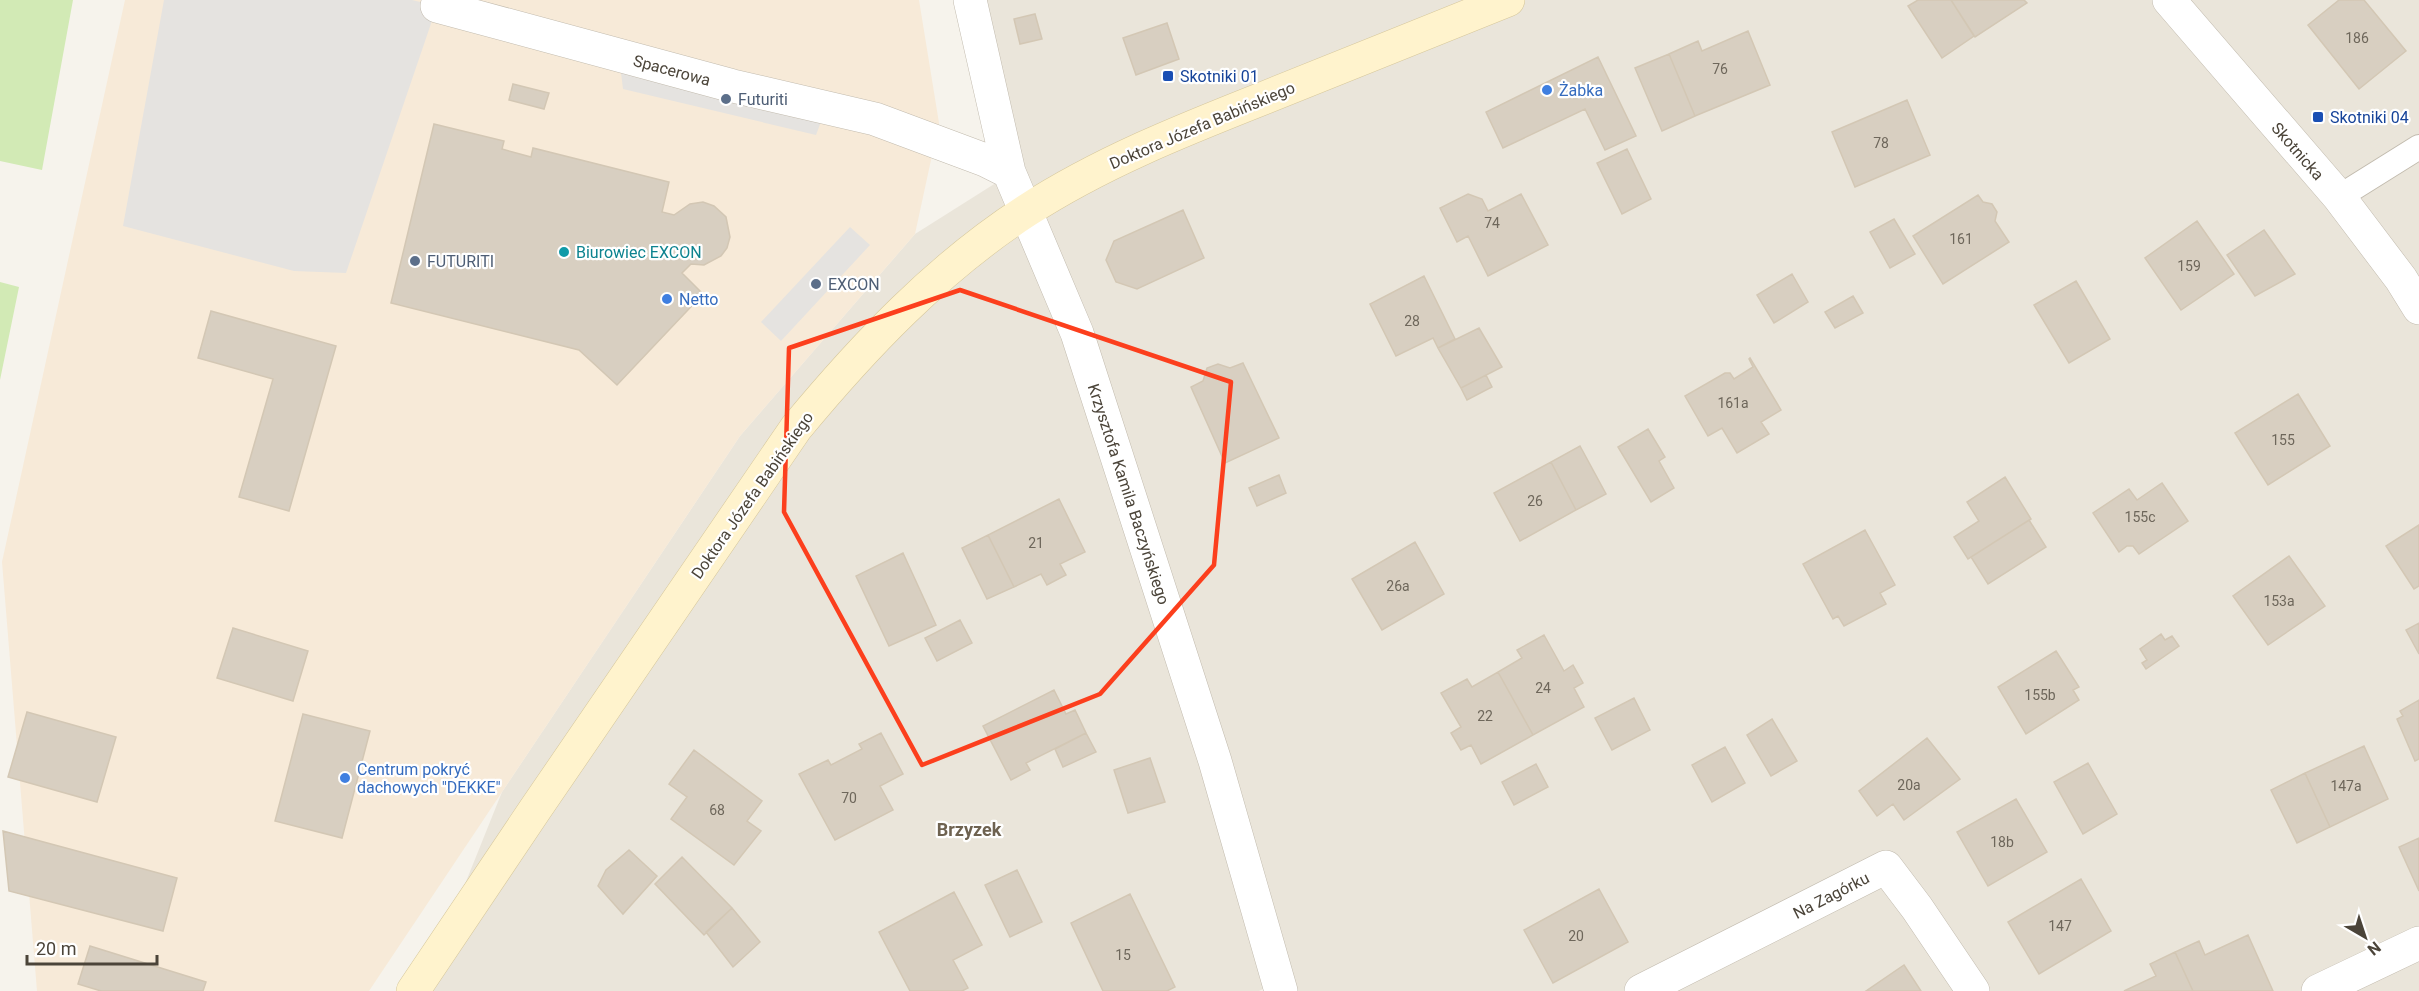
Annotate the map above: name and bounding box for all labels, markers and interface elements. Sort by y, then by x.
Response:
house number: 186 [2345,30,2369,46]
street label: Spacerowa [631,51,713,90]
house number: 76 [1712,61,1728,77]
place label: Skotniki 01 [1180,67,1259,86]
marker: Skotniki 01 [1161,69,1175,83]
street label: Doktora Józefa Babińskiego [1107,78,1298,173]
place label: Żabka [1559,81,1603,100]
marker: Żabka [1540,83,1554,97]
place label: Futuriti [738,90,788,109]
marker: Futuriti [719,92,733,106]
place label: Skotniki 04 [2330,108,2409,127]
marker: Skotniki 04 [2311,110,2325,124]
street label: Skotnicka [2268,119,2328,184]
house number: 78 [1873,135,1889,151]
house number: 74 [1484,215,1500,231]
house number: 161 [1949,231,1973,247]
place label: Biurowiec EXCON [576,243,702,262]
marker: Biurowiec EXCON [557,245,571,259]
place label: FUTURITI [427,252,494,271]
marker: FUTURITI [408,254,422,268]
house number: 159 [2177,258,2201,274]
place label: EXCON [828,275,880,294]
marker: EXCON [809,277,823,291]
place label: Netto [679,290,718,309]
marker: Netto [660,292,674,306]
house number: 28 [1404,313,1420,329]
street label: Krzysztofa Kamila Baczyńskiego [1084,381,1173,607]
house number: 161a [1717,395,1749,411]
street label: Doktora Józefa Babińskiego [687,408,817,582]
house number: 155 [2271,432,2295,448]
house number: 26 [1527,493,1543,509]
house number: 155c [2125,509,2155,525]
house number: 21 [1028,535,1044,551]
house number: 26a [1386,578,1410,594]
house number: 153a [2263,593,2295,609]
house number: 24 [1535,680,1551,696]
house number: 155b [2024,687,2056,703]
house number: 22 [1477,708,1493,724]
place label: Centrum pokryć dachowych "DEKKE" [357,760,501,797]
marker: Centrum pokryć dachowych "DEKKE" [338,771,352,785]
house number: 20a [1897,777,1921,793]
house number: 147a [2330,778,2362,794]
house number: 70 [841,790,857,806]
house number: 68 [709,802,725,818]
district label: Brzyzek [937,819,1002,840]
house number: 18b [1990,834,2014,850]
street label: Na Zagórku [1790,868,1872,923]
north arrow [2335,907,2395,967]
house number: 147 [2048,918,2072,934]
scale bar [27,928,158,966]
house number: 20 [1568,928,1584,944]
text: N [2364,937,2384,959]
text: 20 m [36,938,76,959]
house number: 15 [1115,947,1131,963]

